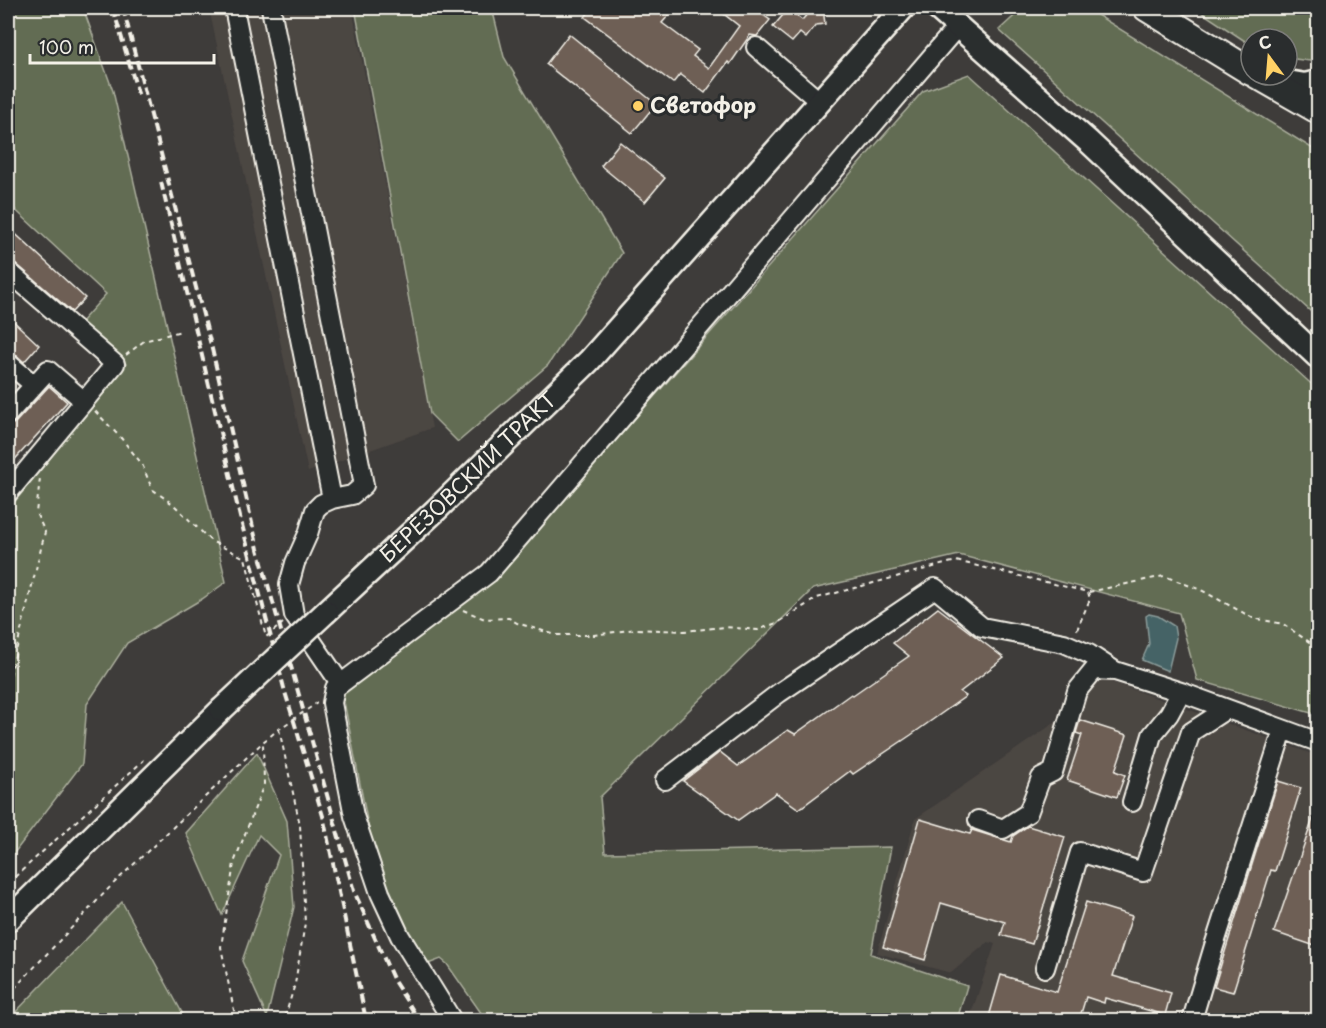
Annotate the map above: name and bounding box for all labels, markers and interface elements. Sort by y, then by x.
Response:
scale bar [30,27,214,65]
north arrow [1239,27,1299,87]
text: С [1255,28,1274,55]
text: 100 m [39,33,94,60]
place label: Светофор [650,88,756,120]
marker: Светофор [631,99,645,113]
street label: БЕРЁЗОВСКИЙ ТРАКТ [371,383,563,569]

